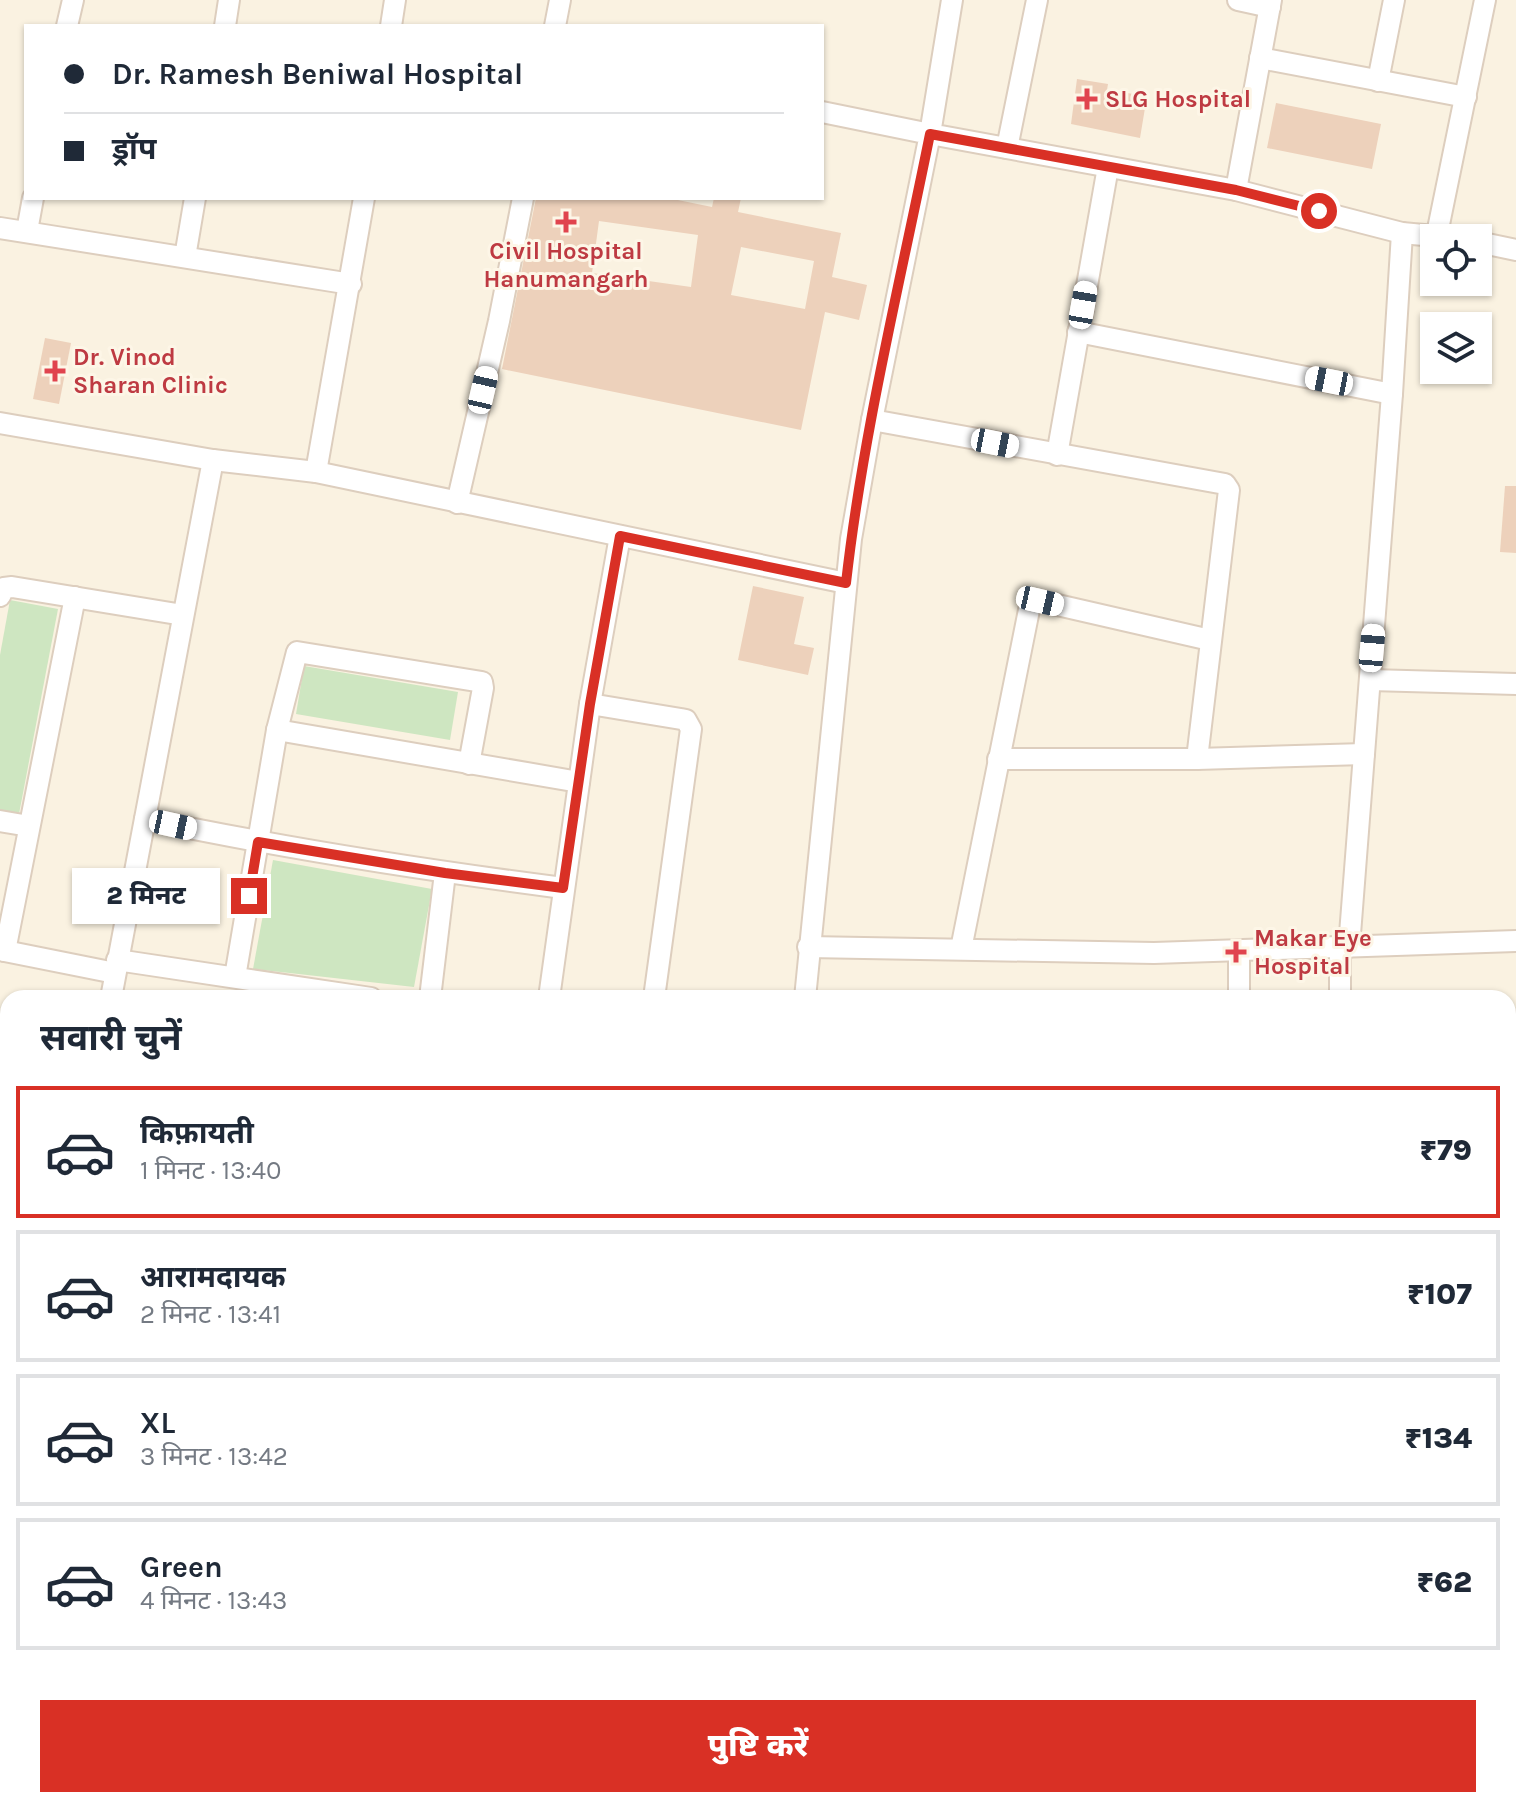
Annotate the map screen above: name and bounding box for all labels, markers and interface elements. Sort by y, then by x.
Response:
text: Dr. Ramesh Beniwal Hospital [112,56,523,92]
place label: SLG Hospital [1105,85,1251,113]
marker: SLG Hospital [1076,88,1098,110]
text: ड्रॉप [112,131,156,167]
route start [1301,193,1337,229]
marker: Civil Hospital Hanumangarh [555,211,577,233]
map controls [1420,224,1492,384]
button: locate [1420,224,1492,296]
place label: Civil Hospital Hanumangarh [483,237,649,293]
car [1067,279,1099,331]
button: layers [1420,312,1492,384]
place label: Dr. Vinod Sharan Clinic [73,343,228,399]
marker: Dr. Vinod Sharan Clinic [44,360,66,382]
car [466,364,500,416]
car [1303,365,1355,397]
car [969,427,1021,459]
car [1014,584,1066,618]
car [1358,623,1386,673]
car [147,808,199,842]
callout: 2 मिनट [73,868,221,924]
route end [231,878,267,914]
text: 2 मिनट [106,880,186,911]
place label: Makar Eye Hospital [1254,924,1372,980]
marker: Makar Eye Hospital [1225,941,1247,963]
text: सवारी चुनें [40,1017,182,1059]
text: किफ़ायती [140,1115,254,1151]
icon: car [44,1116,116,1188]
text: ₹79 [1420,1132,1472,1168]
text: 1 मिनट · 13:40 [140,1155,281,1186]
text: आरामदायक [140,1259,286,1295]
icon: car [44,1260,116,1332]
text: ₹107 [1407,1276,1472,1312]
text: 2 मिनट · 13:41 [140,1299,281,1330]
icon: car [44,1404,116,1476]
text: XL [140,1405,175,1441]
text: ₹134 [1404,1420,1472,1456]
text: 3 मिनट · 13:42 [140,1441,288,1472]
icon: car [44,1548,116,1620]
text: Green [140,1549,223,1585]
text: ₹62 [1416,1564,1472,1600]
text: 4 मिनट · 13:43 [140,1585,287,1616]
button: पुष्टि करें [40,1700,1476,1792]

